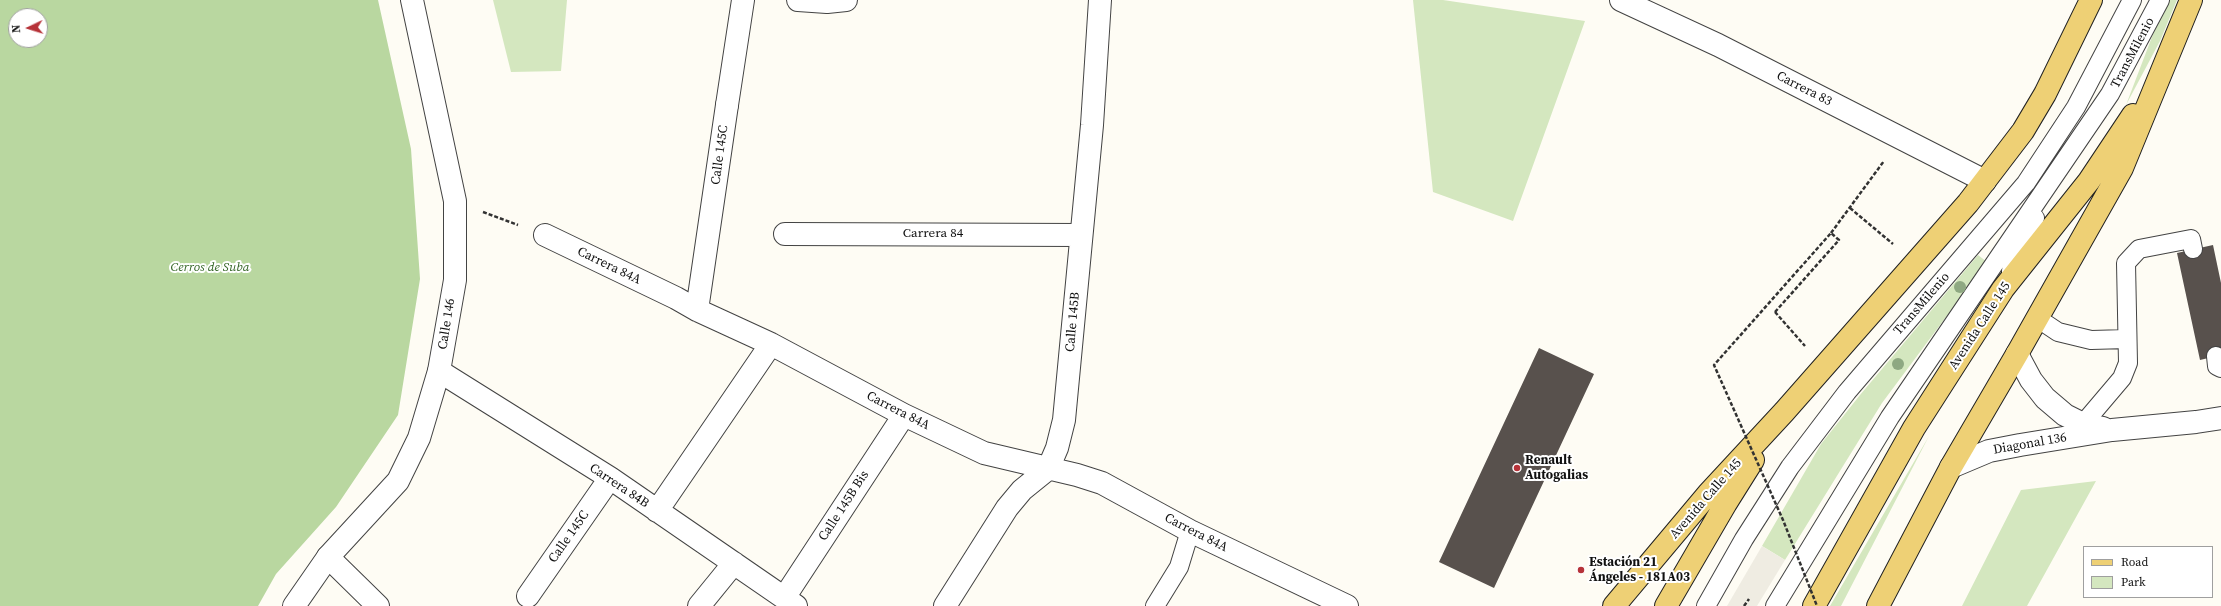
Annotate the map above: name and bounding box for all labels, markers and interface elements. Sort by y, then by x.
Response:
north arrow [8,8,48,48]
street label: TransMilenio [2108,15,2158,91]
text: N [9,24,24,33]
street label: Carrera 83 [1774,68,1834,110]
street label: Calle 145C [708,124,732,186]
street label: Carrera 84 [903,226,963,242]
street label: Carrera 84A [575,244,643,288]
park label: Cerros de Suba [171,260,249,276]
street label: TransMilenio [1891,270,1953,338]
street label: Avenida Calle 145 [1946,279,2014,373]
street label: Calle 145B [1063,291,1083,353]
street label: Calle 146 [435,297,459,351]
street label: Carrera 84A [864,388,932,434]
street label: Diagonal 136 [1992,430,2068,458]
place label: Renault Autogalias [1525,453,1588,484]
street label: Avenida Calle 145 [1667,456,1745,542]
street label: Carrera 84B [586,460,652,512]
marker: Renault Autogalias [1512,463,1522,473]
street label: Calle 145B Bis [816,468,872,544]
street label: Calle 145C [545,508,593,566]
street label: Carrera 84A [1162,510,1230,556]
legend [2083,546,2213,598]
text: Road [2121,554,2148,570]
place label: Estación 21 Ángeles - 181A03 [1589,555,1690,586]
marker: Estación 21 Ángeles - 181A03 [1576,565,1586,575]
text: Park [2121,574,2146,590]

